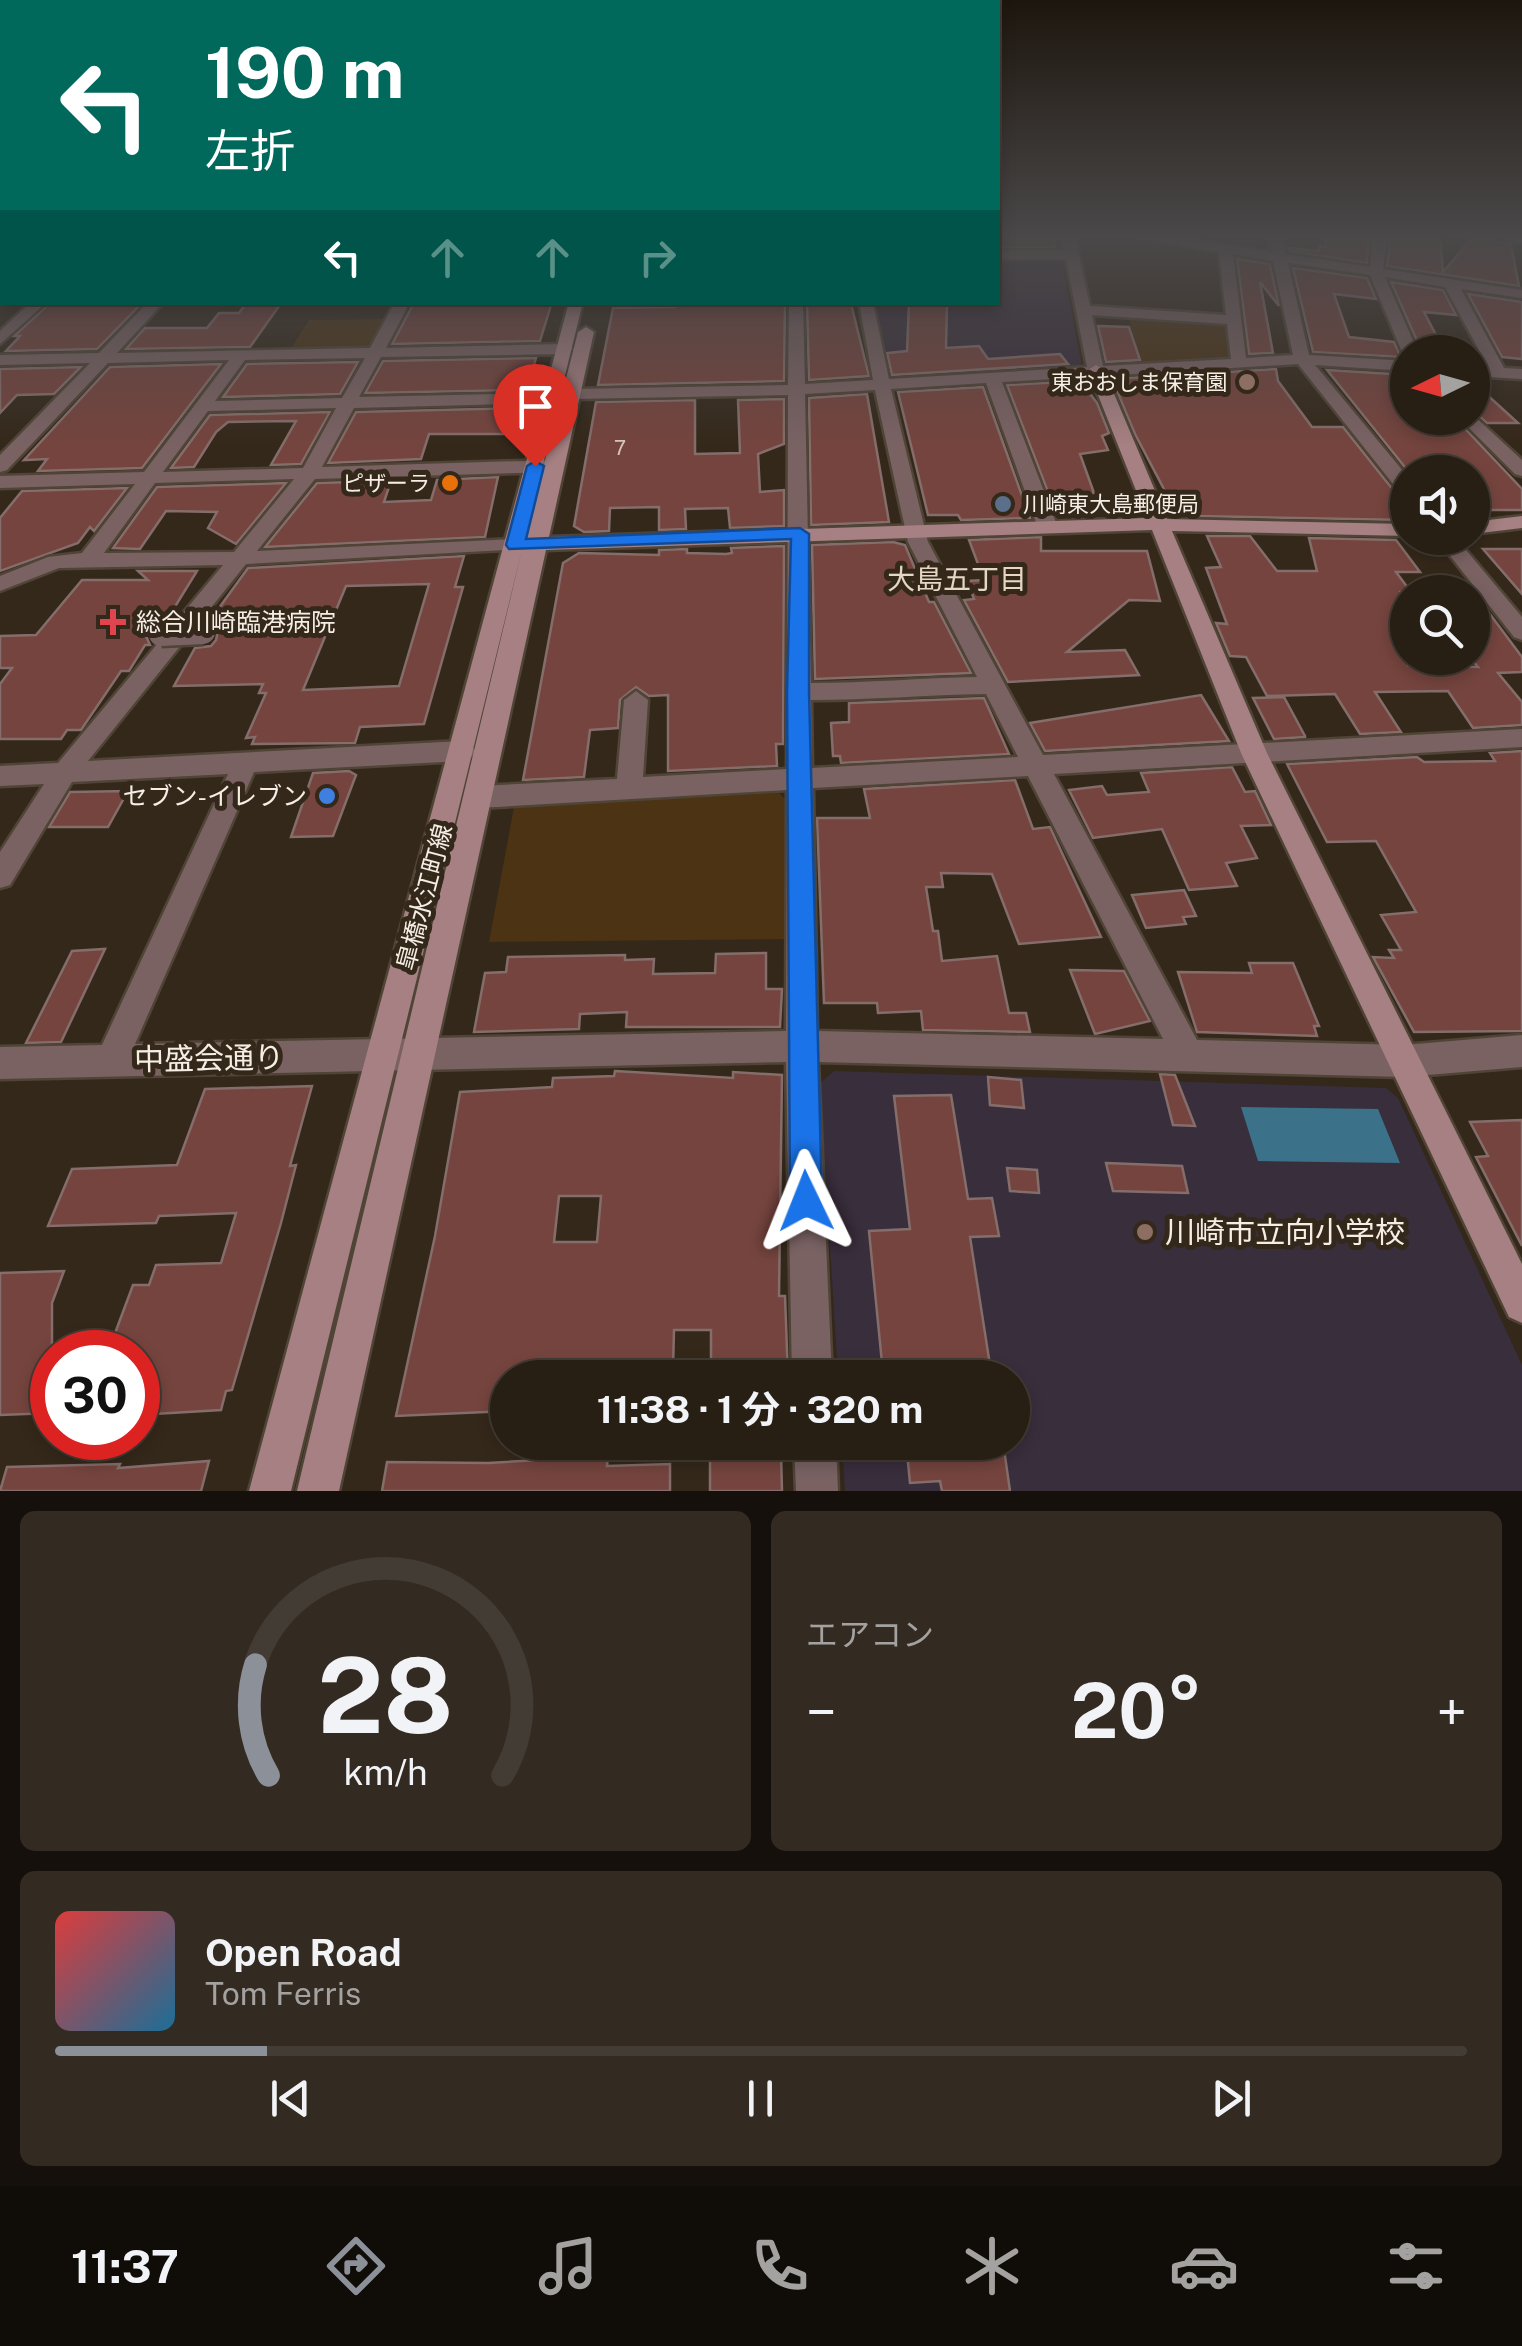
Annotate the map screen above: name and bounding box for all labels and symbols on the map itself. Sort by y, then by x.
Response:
north arrow [1390,335,1490,435]
pin [493,364,578,467]
place label: 東おおしま保育園 [1051,369,1227,395]
marker: 東おおしま保育園 [1236,371,1258,393]
house number: 7 [614,436,626,460]
place label: ピザーラ [342,470,430,496]
marker: ピザーラ [439,472,461,494]
place label: 川崎東大島郵便局 [1023,491,1199,517]
marker: 川崎東大島郵便局 [992,493,1014,515]
district label: 大島五丁目 [887,562,1027,595]
place label: 総合川崎臨港病院 [136,607,336,637]
marker: 総合川崎臨港病院 [100,609,126,635]
place label: セブン-イレブン [123,781,307,811]
marker: セブン-イレブン [316,785,338,807]
street label: 皐橋水江町線 [390,821,458,973]
street label: 中盛会通り [134,1039,284,1077]
position arrow [754,1149,858,1253]
place label: 川崎市立向小学校 [1165,1214,1405,1250]
marker: 川崎市立向小学校 [1134,1221,1156,1243]
speed limit sign: 30 [30,1330,160,1460]

